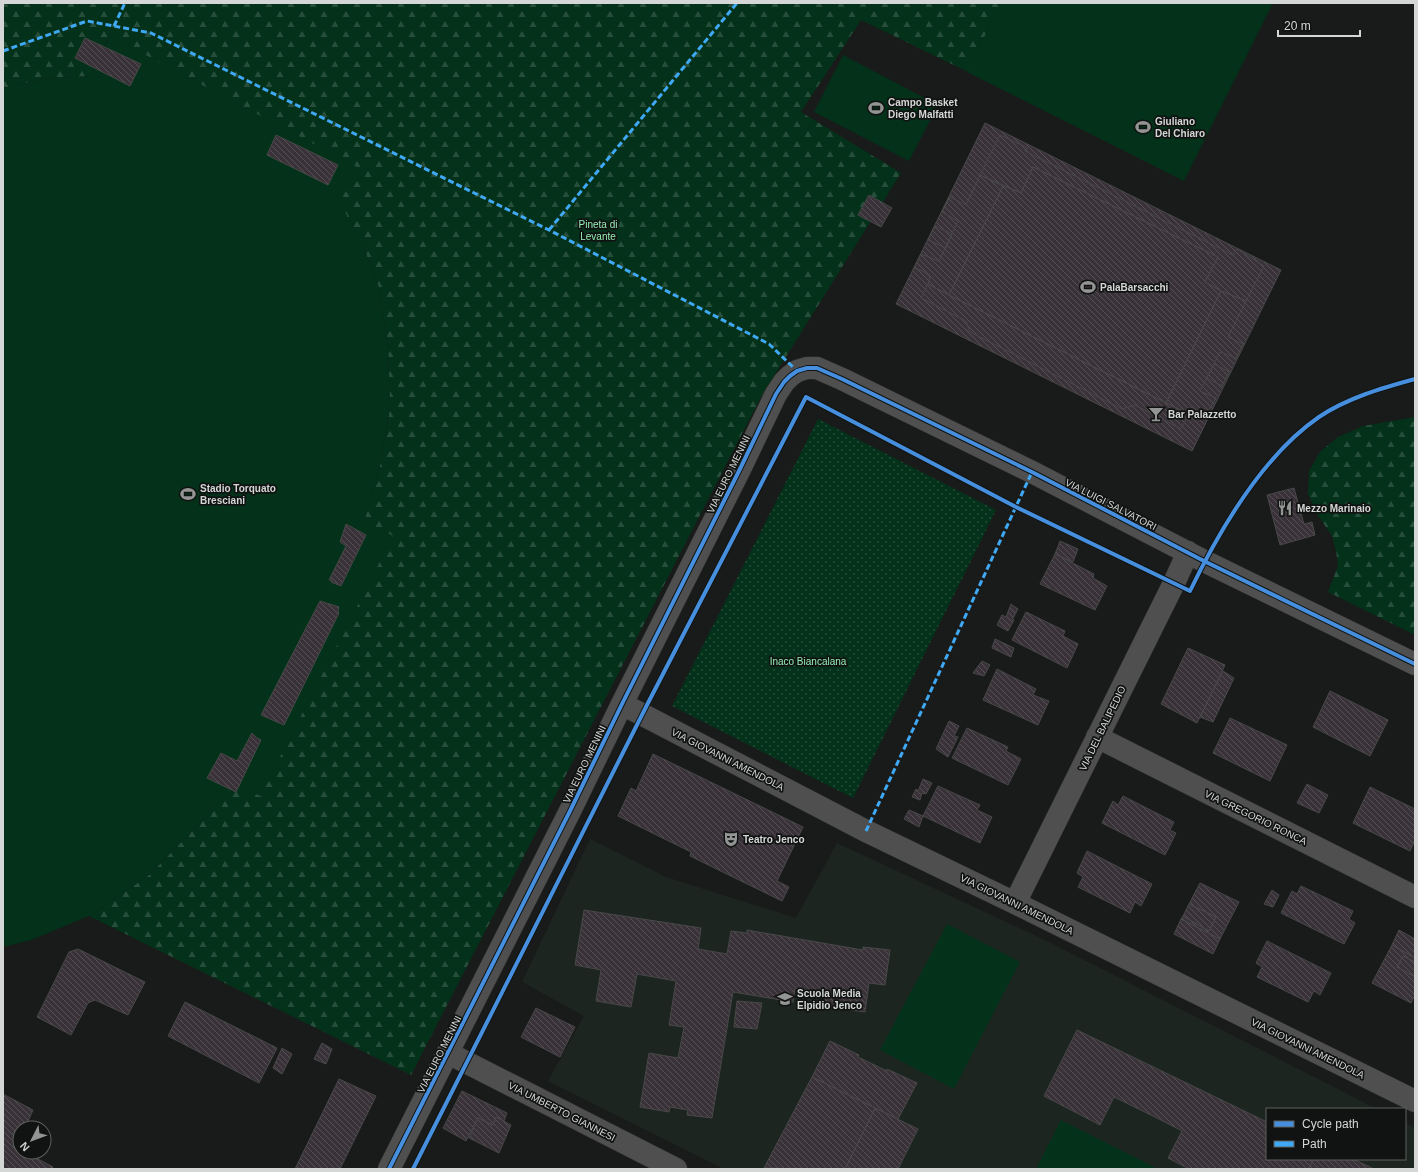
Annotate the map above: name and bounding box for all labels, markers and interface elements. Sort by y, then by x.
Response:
scale bar [1278,12,1360,38]
text: 20 m [1284,19,1311,33]
place label: Campo Basket Diego Malfatti [888,97,958,120]
sports icon: Campo Basket Diego Malfatti [867,99,885,117]
place label: Giuliano Del Chiaro [1155,116,1205,139]
sports icon: Giuliano Del Chiaro [1134,118,1152,136]
park label: Pineta di Levante [579,219,617,242]
sports icon: PalaBarsacchi [1079,278,1097,296]
place label: PalaBarsacchi [1100,282,1169,293]
bar icon: Bar Palazzetto [1147,405,1165,423]
place label: Bar Palazzetto [1168,409,1236,420]
street label: VIA EURO MENINI [705,434,752,515]
street label: VIA LUIGI SALVATORI [1063,477,1158,532]
place label: Stadio Torquato Bresciani [200,483,276,506]
sports icon: Stadio Torquato Bresciani [179,485,197,503]
restaurant icon: Mezzo Marinaio [1276,499,1294,517]
place label: Mezzo Marinaio [1297,503,1371,514]
park label: Inaco Biancalana [770,656,847,667]
street label: VIA DEL BALIPEDIO [1077,684,1128,772]
street label: VIA EURO MENINI [561,724,608,805]
street label: VIA GIOVANNI AMENDOLA [670,726,786,793]
street label: VIA GREGORIO RONCA [1203,788,1309,847]
theatre icon: Teatro Jenco [722,830,740,848]
place label: Teatro Jenco [743,834,805,845]
street label: VIA GIOVANNI AMENDOLA [958,872,1076,937]
place label: Scuola Media Elpidio Jenco [797,988,862,1011]
school or university icon: Scuola Media Elpidio Jenco [776,990,794,1008]
street label: VIA EURO MENINI [415,1014,464,1095]
street label: VIA GIOVANNI AMENDOLA [1249,1016,1367,1081]
street label: VIA UMBERTO GIANNESI [506,1080,617,1143]
legend [1266,1108,1406,1160]
text: Cycle path [1302,1117,1359,1131]
north arrow [12,1120,52,1160]
text: Path [1302,1137,1327,1151]
text: N [17,1140,32,1154]

